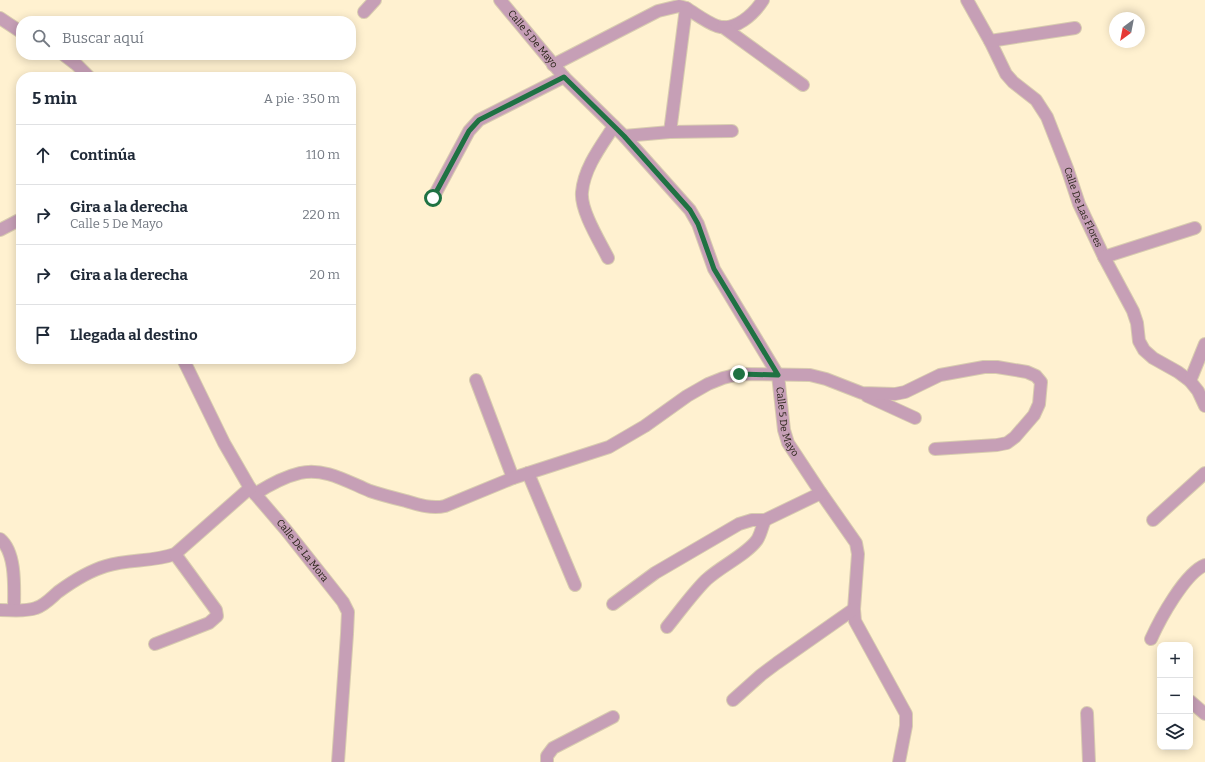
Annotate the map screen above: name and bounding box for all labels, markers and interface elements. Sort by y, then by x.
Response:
street label: Calle 5 De Mayo [505,8,560,71]
north arrow [1109,12,1145,48]
search box [16,16,356,60]
icon: search [30,27,52,49]
text: Buscar aquí [62,29,144,47]
text: 5 min [32,88,77,109]
text: A pie · 350 m [264,91,340,106]
icon: ahead [32,144,54,166]
text: Continúa [70,146,136,164]
text: 110 m [306,147,340,162]
street label: Calle De Las Flores [1061,166,1105,250]
route start [424,189,442,207]
text: Gira a la derecha [70,198,188,216]
icon: right [32,204,54,226]
text: 220 m [303,207,340,222]
text: Calle 5 De Mayo [70,216,163,231]
icon: right [32,264,54,286]
text: Gira a la derecha [70,266,188,284]
text: 20 m [310,267,340,282]
icon: arrive [32,324,54,346]
text: Llegada al destino [70,326,198,344]
route end [730,365,748,383]
street label: Calle 5 De Mayo [773,386,801,459]
street label: Calle De La Mora [274,517,331,585]
map controls [1157,642,1193,750]
button: + [1157,642,1193,678]
button: − [1157,678,1193,714]
button: layers [1157,714,1193,750]

